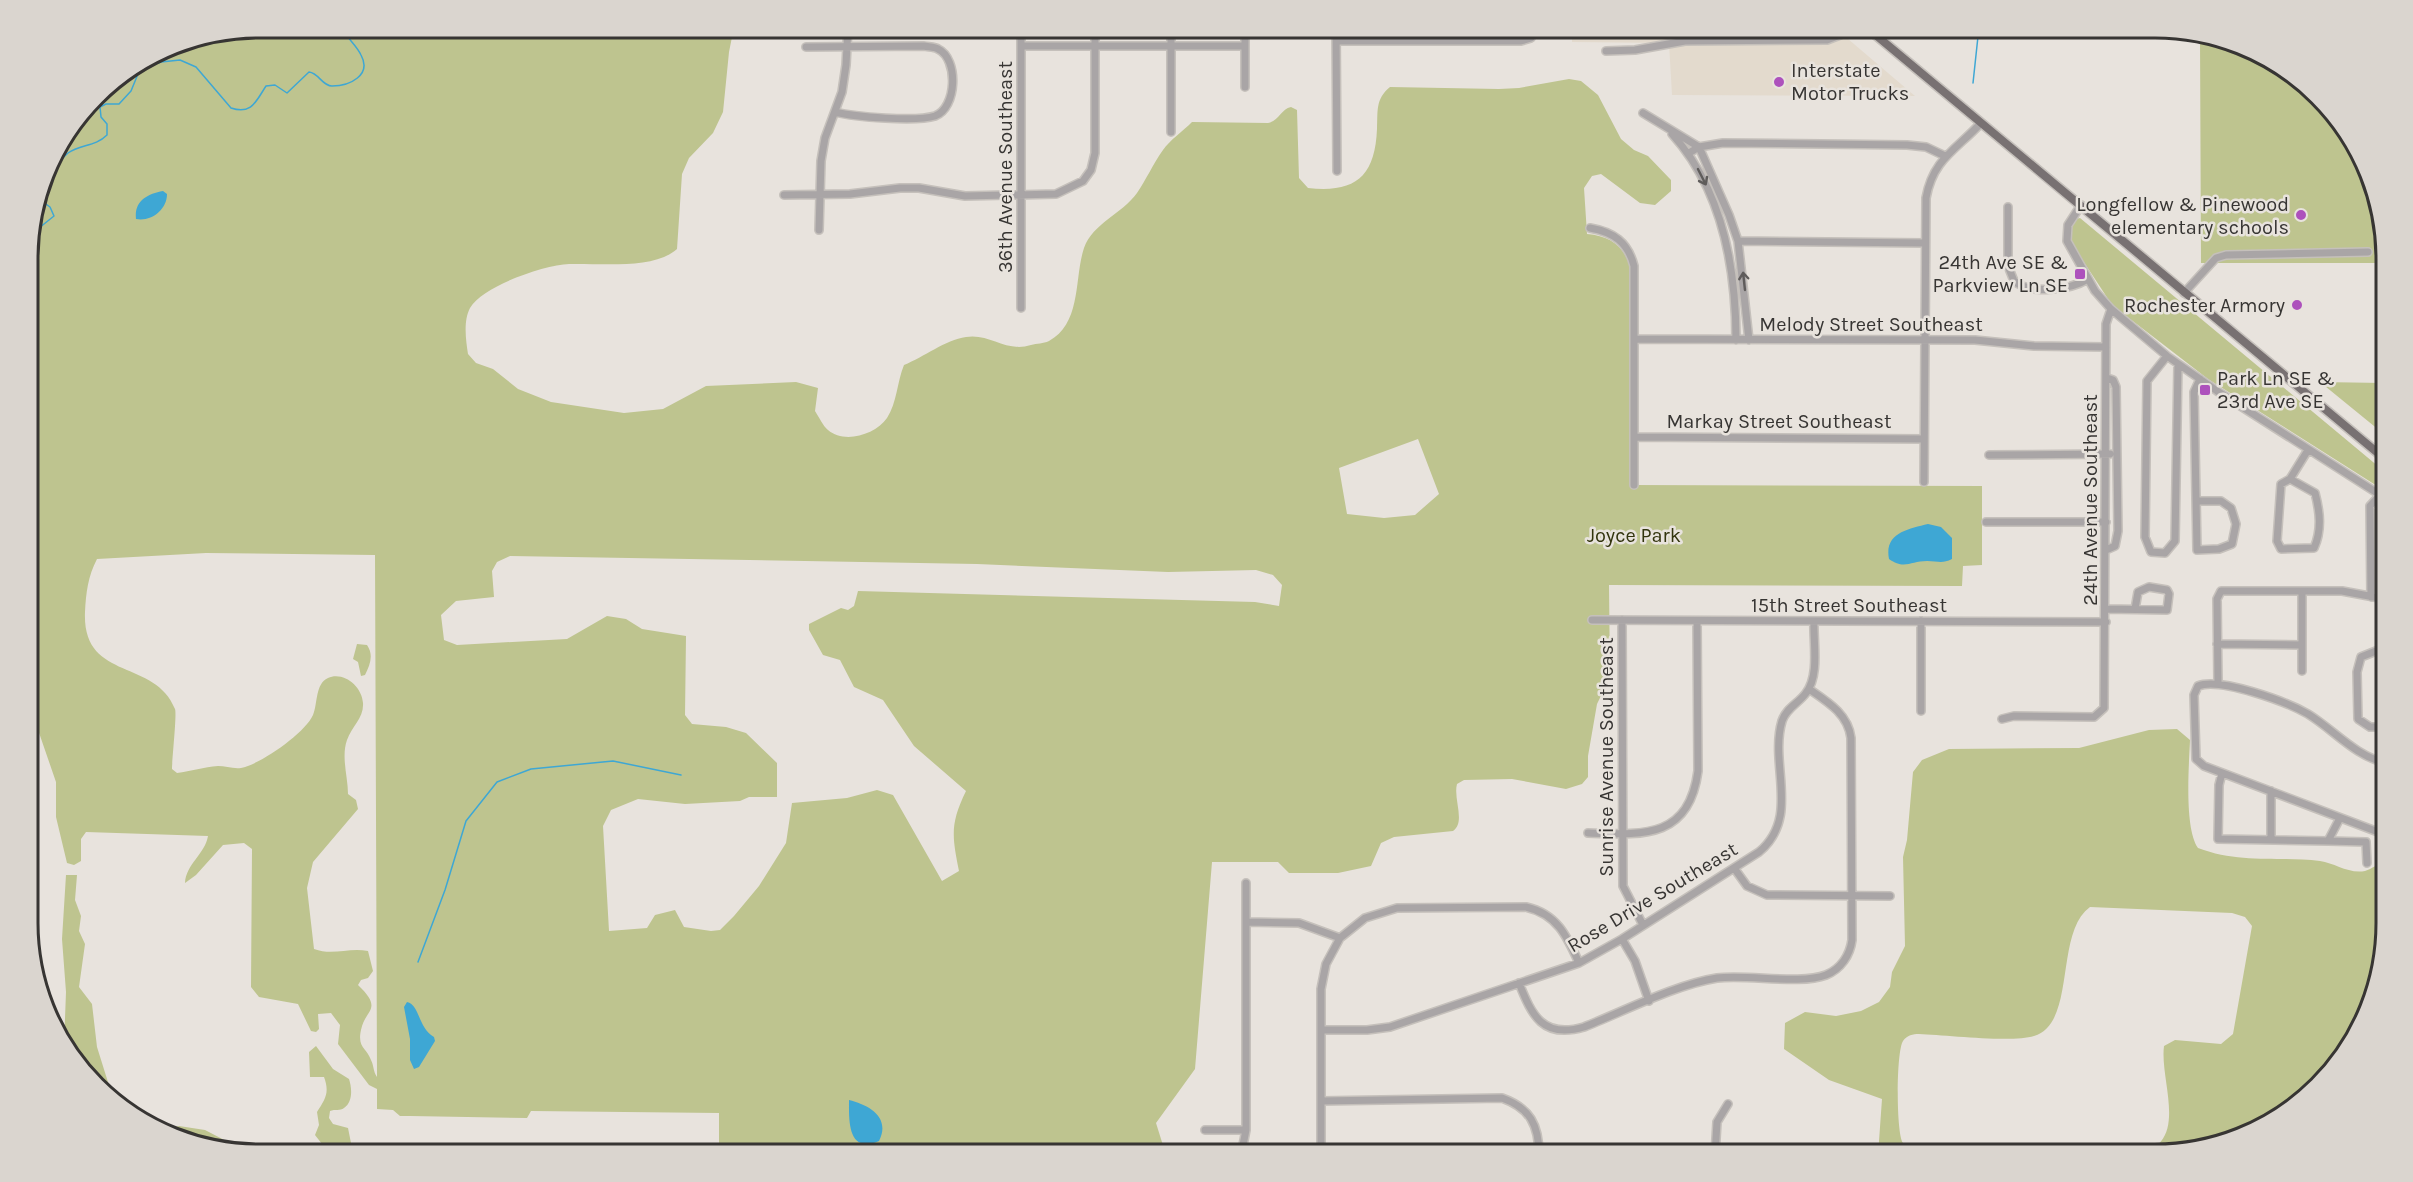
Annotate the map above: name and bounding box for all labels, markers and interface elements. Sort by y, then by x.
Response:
place label: Interstate Motor Trucks [1791,59,1909,105]
street label: 36th Avenue Southeast [994,60,1017,273]
marker: Interstate Motor Trucks [1772,75,1786,89]
one-way arrow [1697,168,1709,186]
place label: Longfellow & Pinewood elementary schools [2076,193,2289,239]
marker: Longfellow & Pinewood elementary schools [2294,208,2308,222]
place label: 24th Ave SE & Parkview Ln SE [1932,251,2068,297]
marker: 24th Ave SE & Parkview Ln SE [2073,267,2087,281]
one-way arrow [1738,272,1749,292]
place label: Rochester Armory [2124,294,2285,317]
marker: Rochester Armory [2290,298,2304,312]
street label: Melody Street Southeast [1759,313,1983,336]
place label: Park Ln SE & 23rd Ave SE [2217,367,2335,413]
marker: Park Ln SE & 23rd Ave SE [2198,383,2212,397]
street label: 24th Avenue Southeast [2079,394,2102,606]
street label: Markay Street Southeast [1666,410,1892,433]
park label: Joyce Park [1587,524,1681,547]
street label: 15th Street Southeast [1751,594,1947,617]
street label: Sunrise Avenue Southeast [1595,637,1618,877]
street label: Rose Drive Southeast [1563,837,1742,957]

